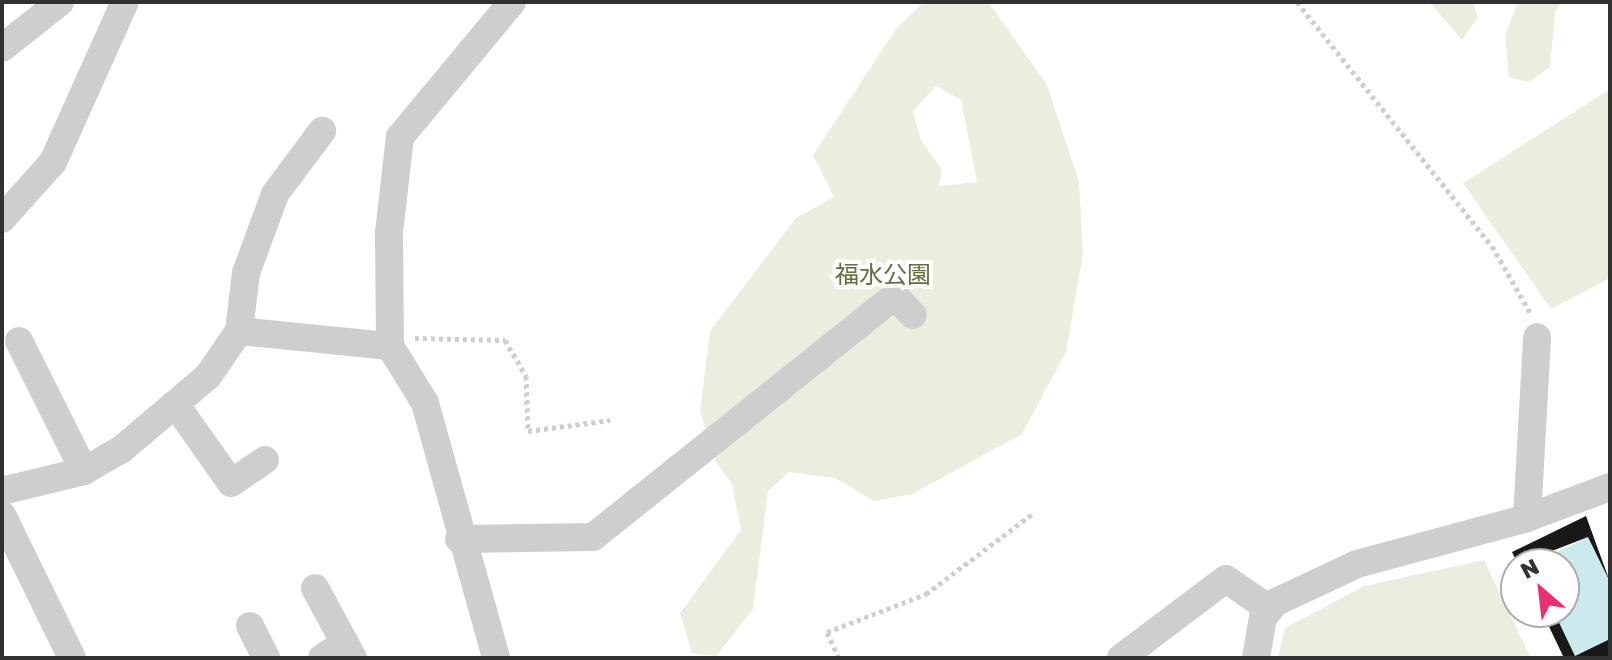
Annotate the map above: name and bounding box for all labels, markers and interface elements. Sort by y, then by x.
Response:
park label: 福水公園 [835,260,931,288]
north arrow [1500,548,1580,628]
text: N [1516,552,1543,584]

